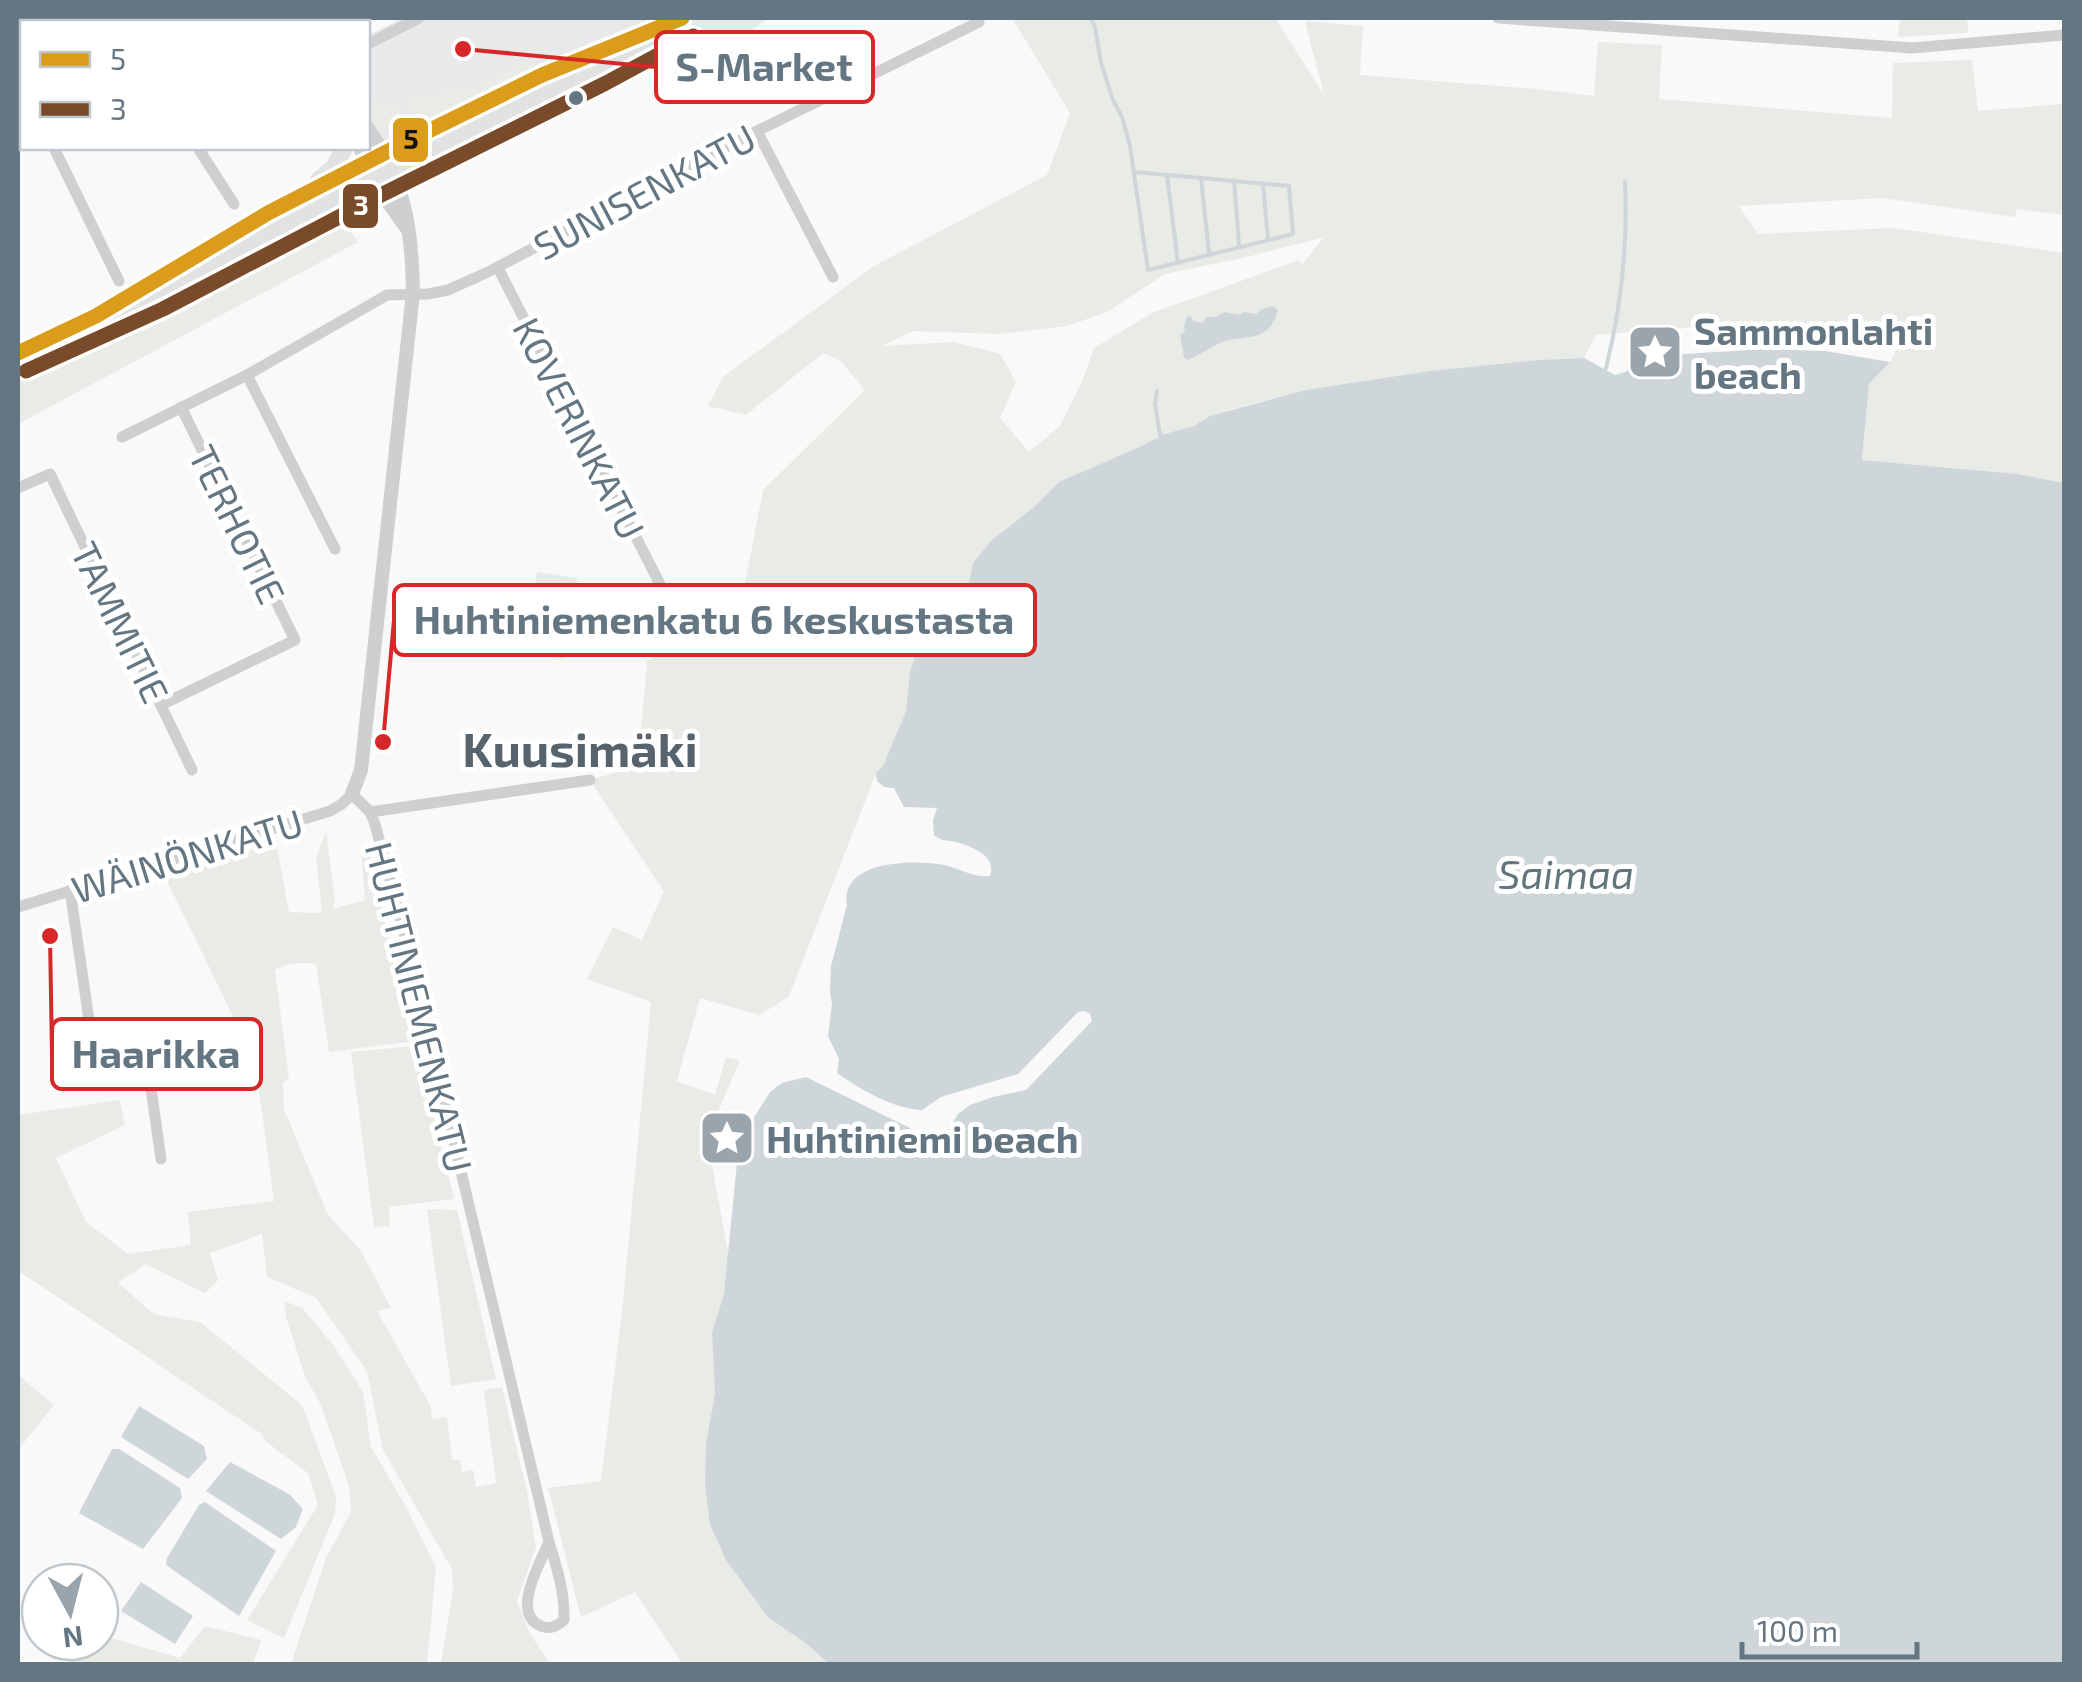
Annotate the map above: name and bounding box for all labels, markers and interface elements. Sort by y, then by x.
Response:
legend [20,20,370,150]
callout: S-Market [656,32,873,102]
text: 5 [110,40,126,76]
text: S-Market [675,41,853,89]
unlabelled marker [566,88,586,108]
text: 3 [110,90,127,126]
street label: SUNISENKATU [525,113,763,269]
line badge: 5 [391,116,430,164]
text: 5 [403,121,419,155]
line badge: 3 [341,182,380,230]
text: 3 [353,187,369,221]
place label: Sammonlahti beach [1694,307,1933,397]
street label: KOVERINKATU [504,309,656,547]
place icon: Sammonlahti beach [1625,322,1685,382]
street label: TERHOTIE [180,437,296,611]
street label: TAMMITIE [62,534,180,710]
callout: Huhtiniemenkatu 6 keskustasta [394,585,1035,655]
text: Huhtiniemenkatu 6 keskustasta [414,594,1014,642]
district label: Kuusimäki [462,719,698,777]
street label: WÄINÖNKATU [66,798,308,912]
street label: HUHTINIEMENKATU [357,837,483,1177]
water label: Saimaa [1498,849,1634,897]
callout: Haarikka [52,1019,261,1089]
text: Haarikka [72,1028,240,1076]
place icon: Huhtiniemi beach [697,1108,757,1168]
place label: Huhtiniemi beach [766,1115,1078,1161]
north arrow [20,1562,120,1662]
scale bar [1742,1597,1917,1659]
text: 100 m [1757,1612,1838,1648]
text: N [61,1620,85,1656]

